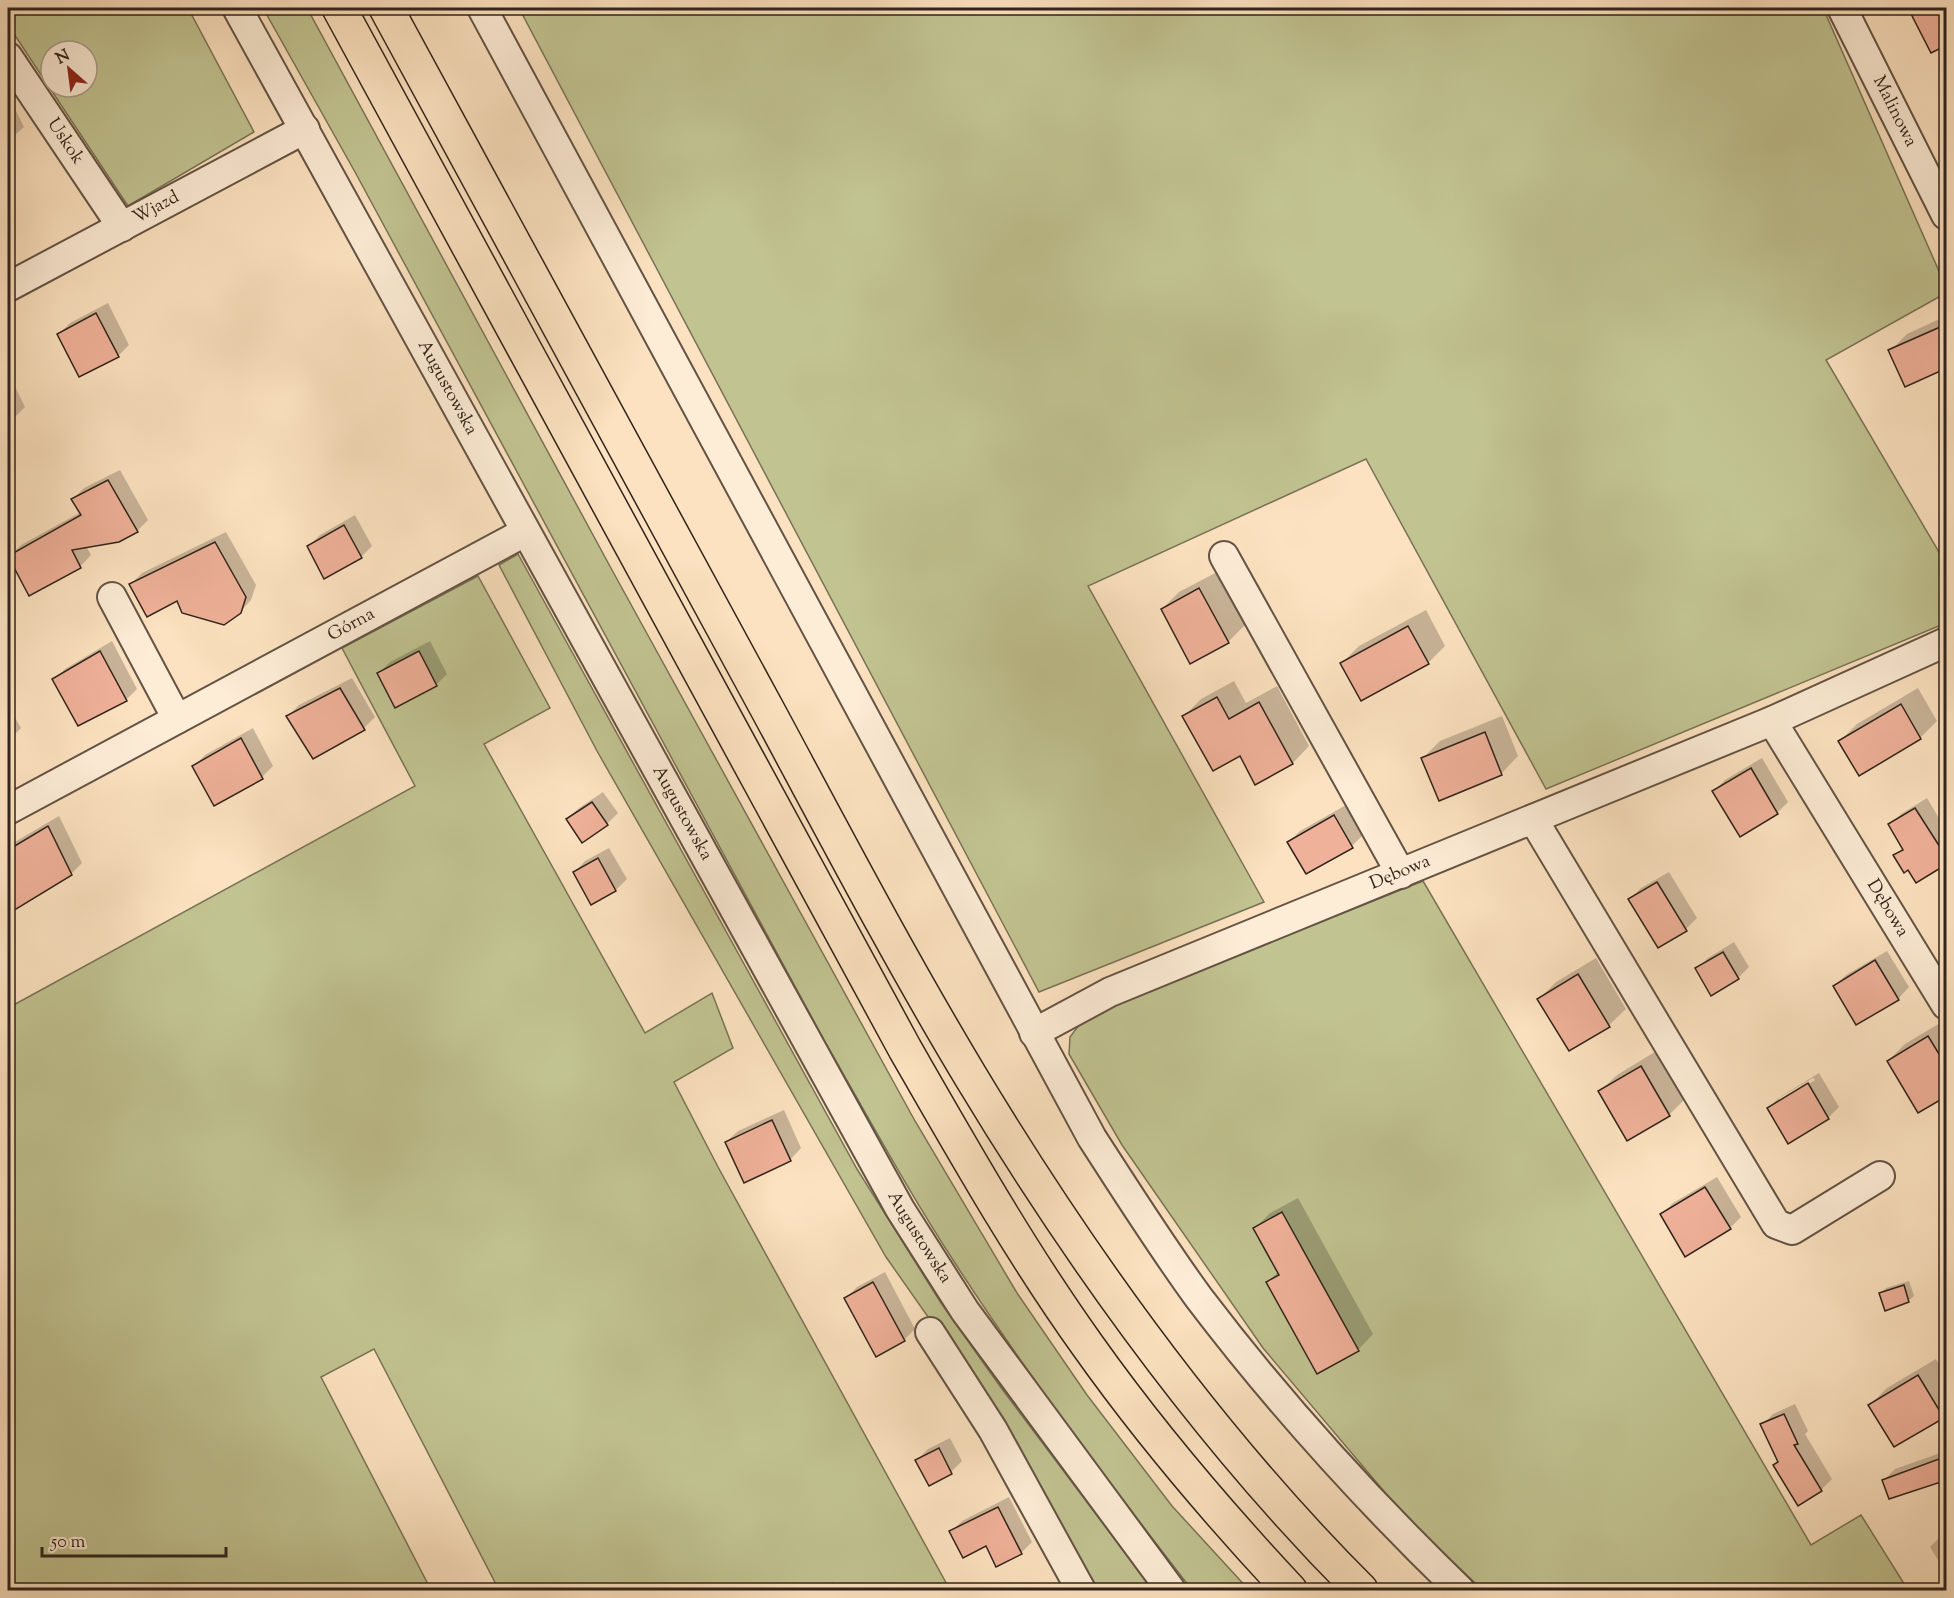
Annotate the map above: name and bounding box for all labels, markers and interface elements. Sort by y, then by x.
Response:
north arrow [39,39,99,99]
text: N [52,45,74,71]
street label: Malinowa [1865,72,1923,152]
street label: Uskok [40,113,90,170]
street label: Wjazd [128,185,184,231]
street label: Augustowska [410,336,483,440]
street label: Górna [323,602,380,649]
street label: Augustowska [645,761,718,866]
street label: Dębowa [1366,849,1435,897]
street label: Dębowa [1859,875,1915,942]
street label: Augustowska [880,1187,957,1289]
scale bar [42,1520,226,1558]
text: 50 m [50,1530,86,1556]

